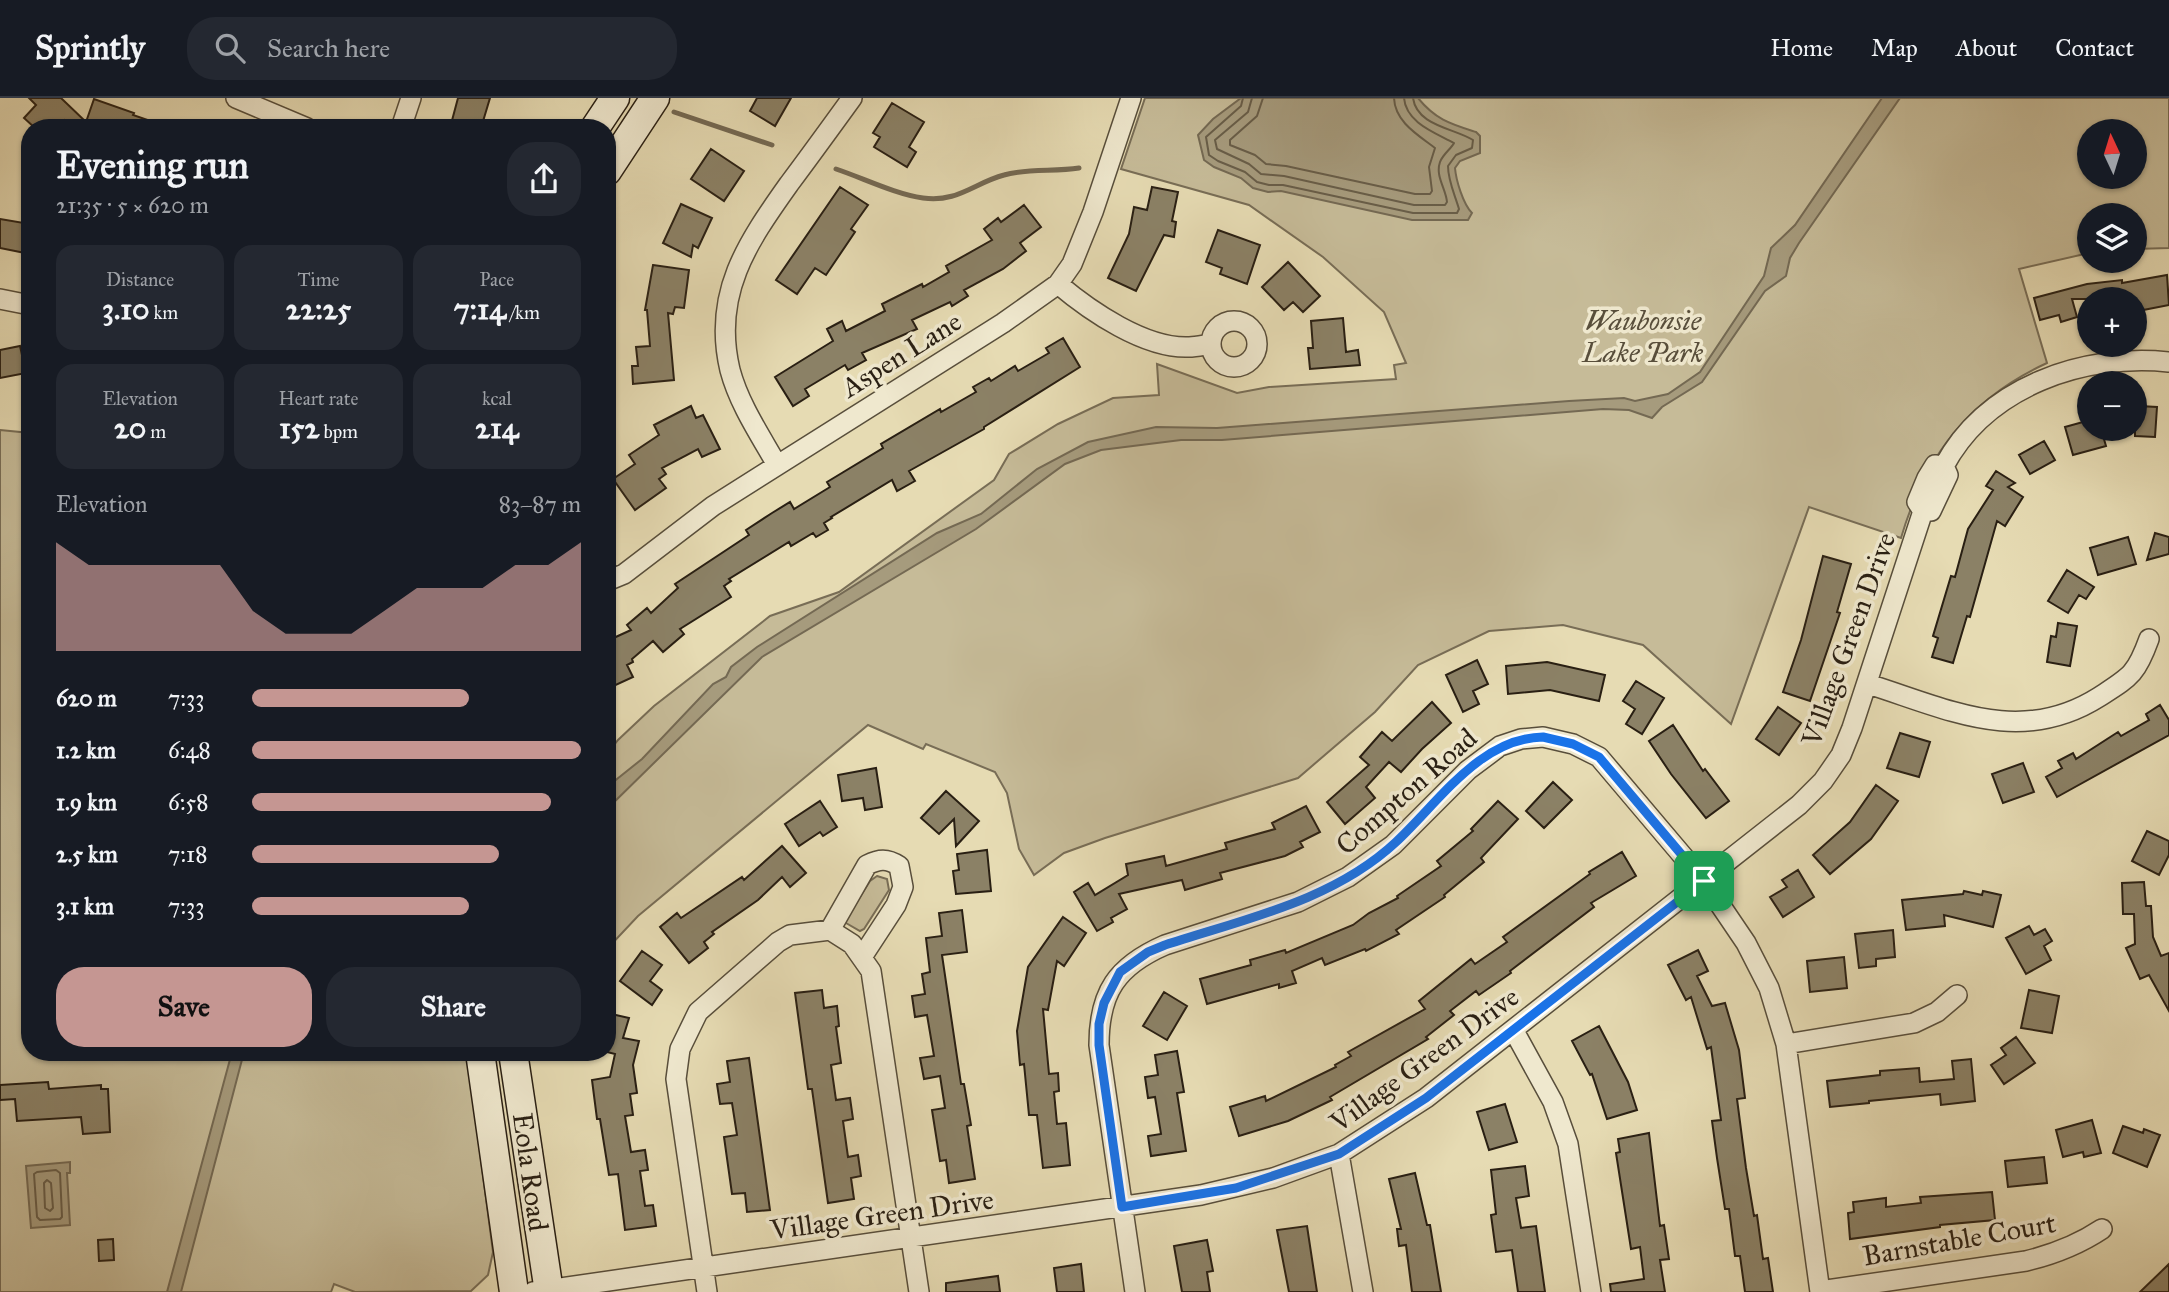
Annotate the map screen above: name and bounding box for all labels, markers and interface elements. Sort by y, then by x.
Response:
search box [187,17,677,80]
text: Sprintly [35,28,145,68]
icon: search [211,29,249,67]
text: Search here [267,32,390,64]
text: Home [1770,33,1833,63]
text: Map [1871,33,1918,63]
text: About [1956,33,2017,63]
text: Contact [2055,33,2134,63]
north arrow [2077,119,2147,189]
map controls [2077,119,2147,441]
text: Evening run [56,142,249,188]
button: share [507,142,581,216]
text: 21:35 · 5 × 620 m [56,191,209,219]
button: layers [2077,203,2147,273]
text: Distance [106,268,174,291]
text: Time [297,268,340,291]
text: Pace [480,268,514,291]
button: + [2077,287,2147,357]
text: 3.10 [102,291,149,327]
text: 22:25 [286,291,351,327]
text: 7:14 [454,291,506,327]
text: km [149,301,178,324]
text: /km [506,301,540,324]
park label: Waubonsie Lake Park [1580,303,1704,370]
street label: Aspen Lane [834,304,968,406]
button: − [2077,371,2147,441]
text: Elevation [102,387,178,410]
text: Heart rate [279,387,358,410]
text: kcal [482,387,512,410]
text: 20 [114,410,146,446]
text: 152 [279,410,319,446]
text: 214 [475,410,519,446]
text: m [146,420,166,443]
text: bpm [319,420,358,443]
text: Elevation [56,490,147,518]
text: 83–87 m [499,490,581,518]
street label: Village Green Drive [1793,528,1903,752]
text: 620 m [56,684,117,712]
text: 7:33 [168,684,204,712]
street label: Compton Road [1328,720,1484,862]
text: 1.2 km [56,736,116,764]
text: 6:48 [168,736,211,764]
text: 1.9 km [56,788,117,816]
text: 6:58 [168,788,209,816]
text: 2.5 km [56,840,118,868]
text: 7:18 [168,840,207,868]
pin [1674,851,1734,911]
icon: arrive [1685,862,1723,900]
text: 3.1 km [56,892,114,920]
text: 7:33 [168,892,204,920]
button: Save [56,967,312,1047]
button: Share [326,967,581,1047]
street label: Village Green Drive [1322,979,1526,1140]
street label: Eola Road [505,1111,556,1234]
street label: Village Green Drive [767,1182,996,1248]
street label: Barnstable Court [1860,1205,2058,1274]

